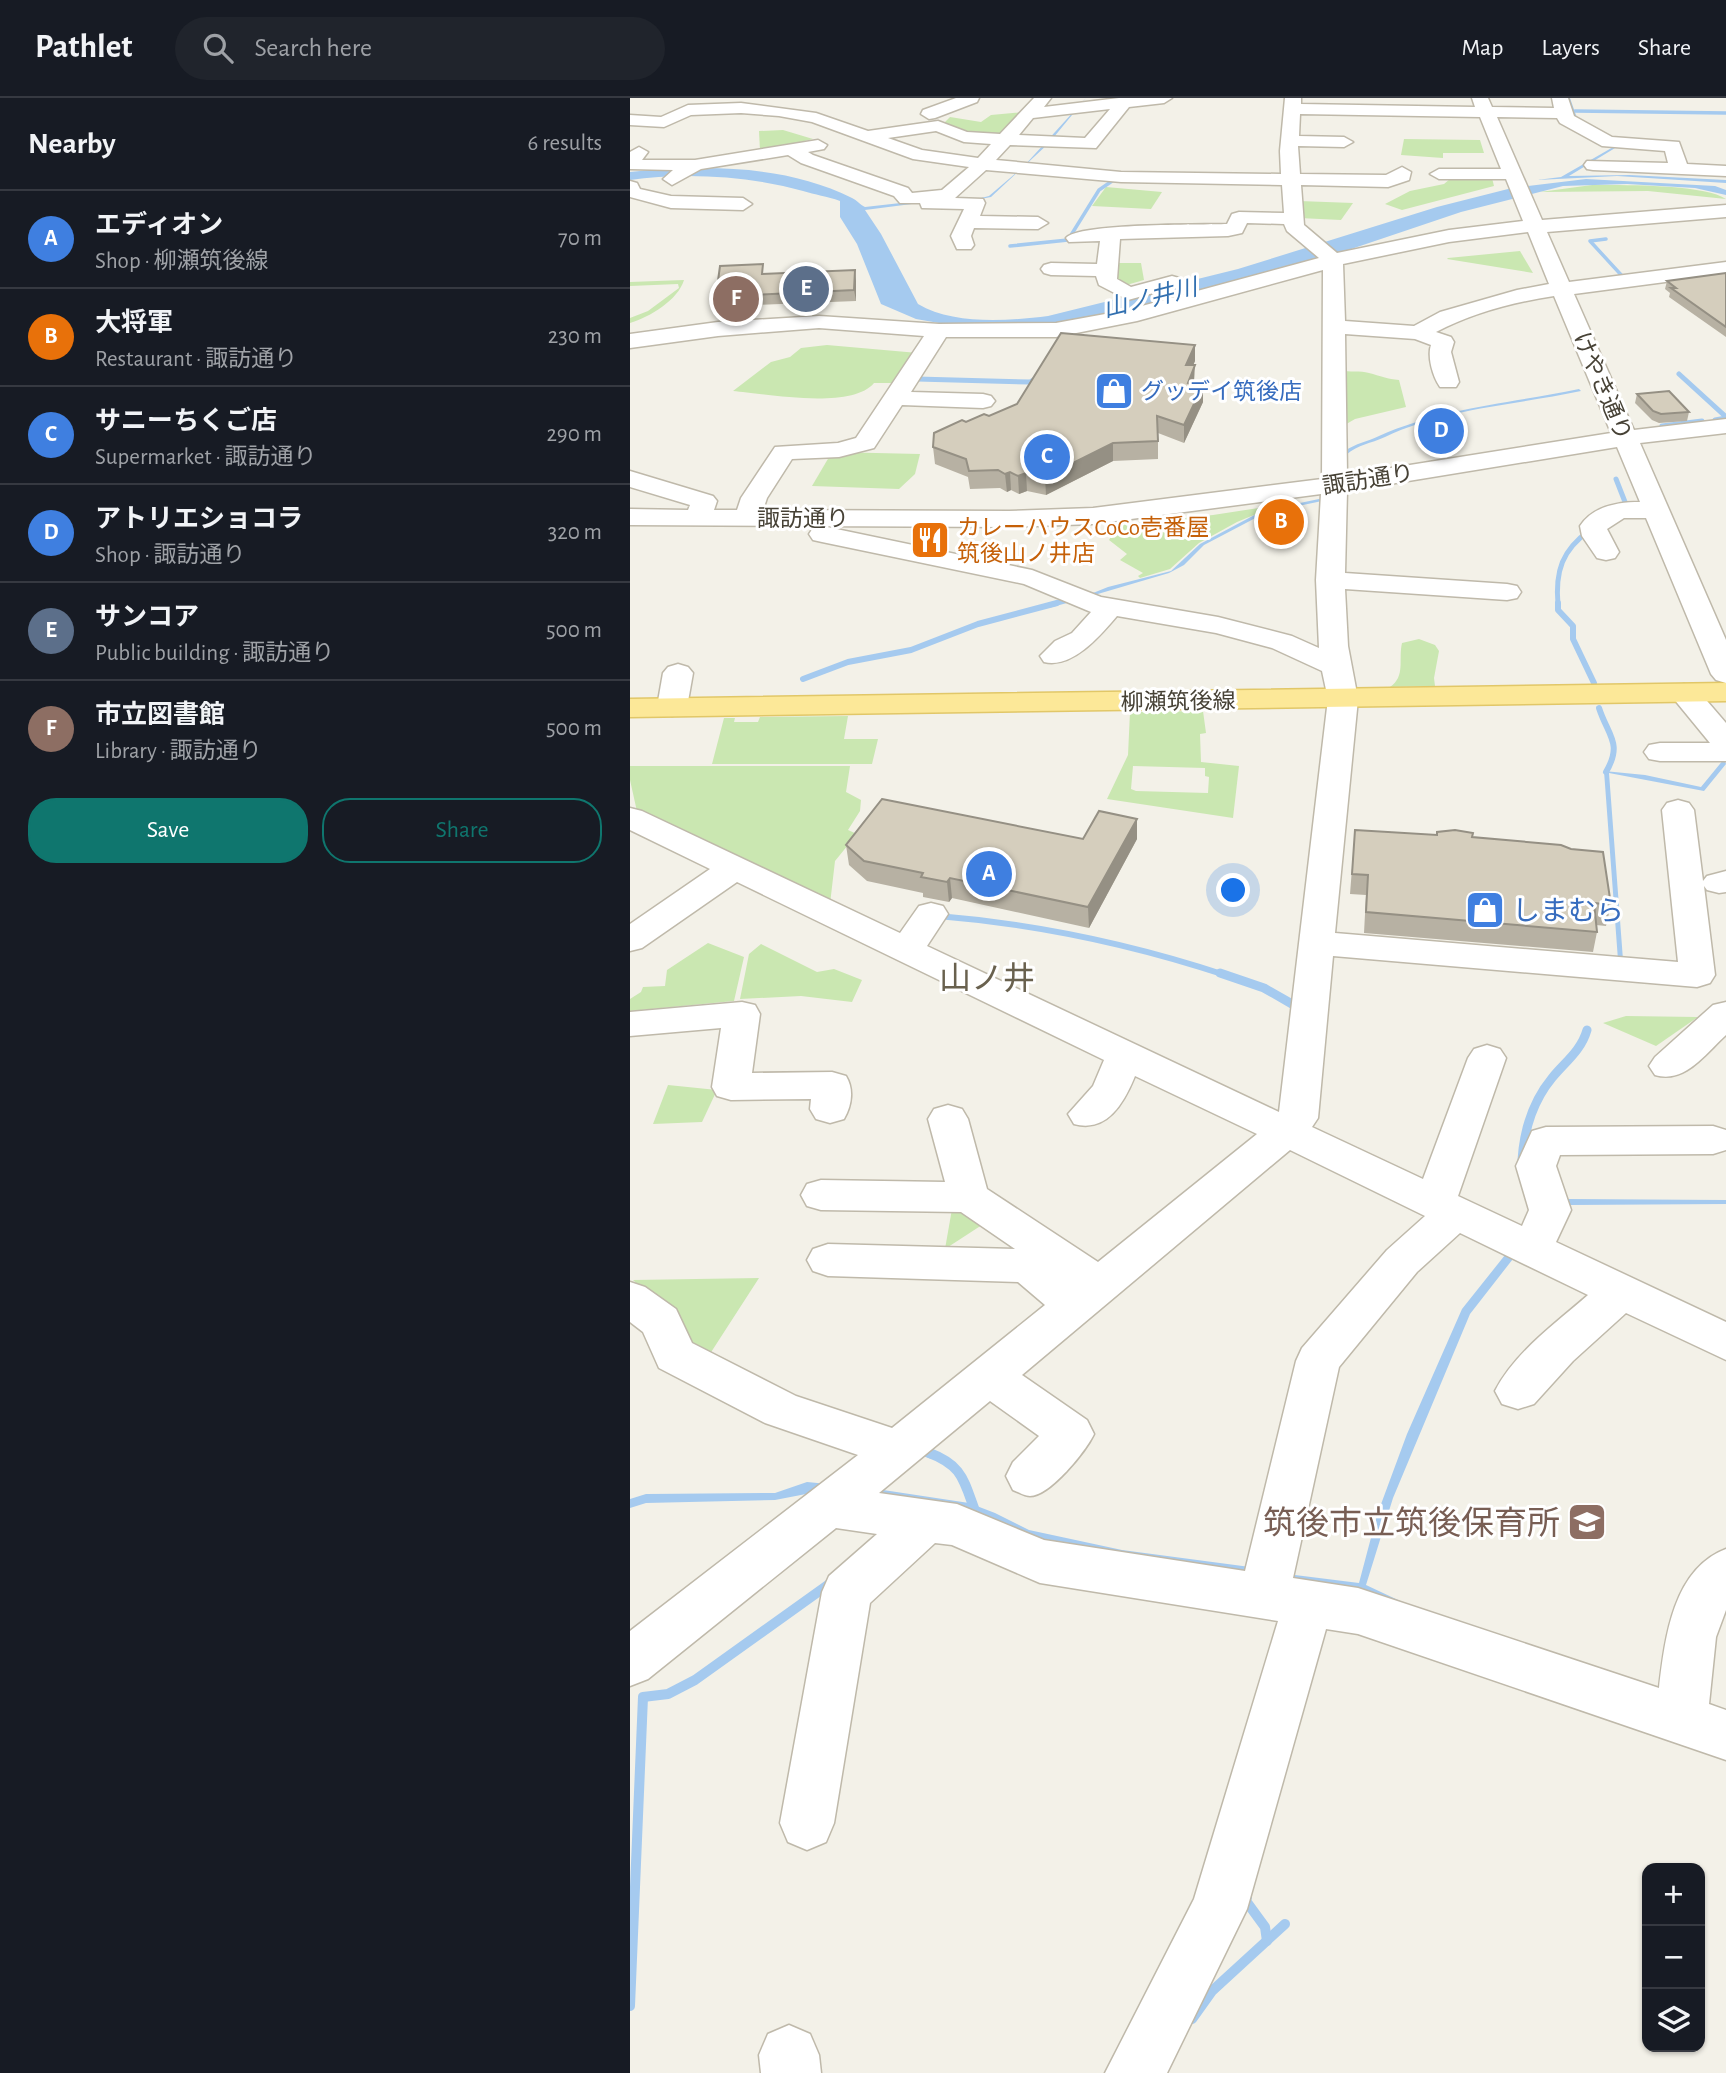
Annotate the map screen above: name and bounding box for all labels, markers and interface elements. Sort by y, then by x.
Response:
search box [175,17,665,80]
icon: search [199,29,237,67]
text: Pathlet [35,31,133,64]
text: Search here [255,35,372,61]
text: Map [1461,36,1503,60]
text: Layers [1541,36,1600,60]
text: Share [1638,36,1691,60]
text: Nearby [28,129,116,159]
text: 6 results [528,132,602,155]
text: エディオン [95,212,223,238]
text: A [44,227,58,250]
text: 70 m [558,227,602,250]
text: Shop · 柳瀬筑後線 [95,250,268,273]
pin: E [783,263,829,315]
pin: F [713,273,759,325]
water label: 山ノ井川 [1100,273,1203,322]
text: 大将軍 [95,310,173,336]
text: B [44,325,58,348]
text: 230 m [548,325,602,348]
street label: けやき通り [1569,329,1636,444]
text: Restaurant · 諏訪通り [95,348,297,371]
shop icon: グッデイ筑後店 [1093,370,1135,412]
place label: グッデイ筑後店 [1141,379,1302,404]
pin: D [1418,405,1464,457]
text: サニーちくご店 [95,408,277,434]
text: C [45,423,57,446]
text: 290 m [546,423,602,446]
pin: C [1024,431,1070,483]
text: Supermarket · 諏訪通り [95,446,317,469]
street label: 諏訪通り [1321,460,1415,499]
pin: B [1258,496,1304,548]
text: アトリエショコラ [95,506,303,532]
street label: 諏訪通り [757,506,849,531]
place label: カレーハウスCoCo壱番屋 筑後山ノ井店 [957,515,1209,566]
restaurant icon: カレーハウスCoCo壱番屋 筑後山ノ井店 [909,519,951,561]
text: D [43,521,59,544]
text: 320 m [548,521,602,544]
text: Shop · 諏訪通り [95,544,245,567]
text: サンコア [95,604,199,630]
text: E [45,619,57,642]
text: 500 m [546,619,602,642]
text: Public building · 諏訪通り [95,642,334,665]
street label: 柳瀬筑後線 [1120,688,1236,715]
text: 市立図書館 [95,702,225,728]
text: F [46,717,56,740]
text: 500 m [546,717,602,740]
text: Library · 諏訪通り [95,740,262,763]
button: Save [28,798,308,863]
button: Share [322,798,602,863]
pin: A [966,848,1012,900]
your location [1216,873,1250,907]
shop icon: しまむら [1464,889,1506,931]
place label: しまむら [1512,897,1624,926]
district label: 山ノ井 [939,962,1035,995]
school or university icon: 筑後市立筑後保育所 [1566,1501,1608,1543]
place label: 筑後市立筑後保育所 [1263,1506,1560,1541]
map controls [1642,1863,1705,2052]
button: + [1642,1863,1705,1926]
button: − [1642,1926,1705,1989]
button: layers [1642,1989,1705,2052]

